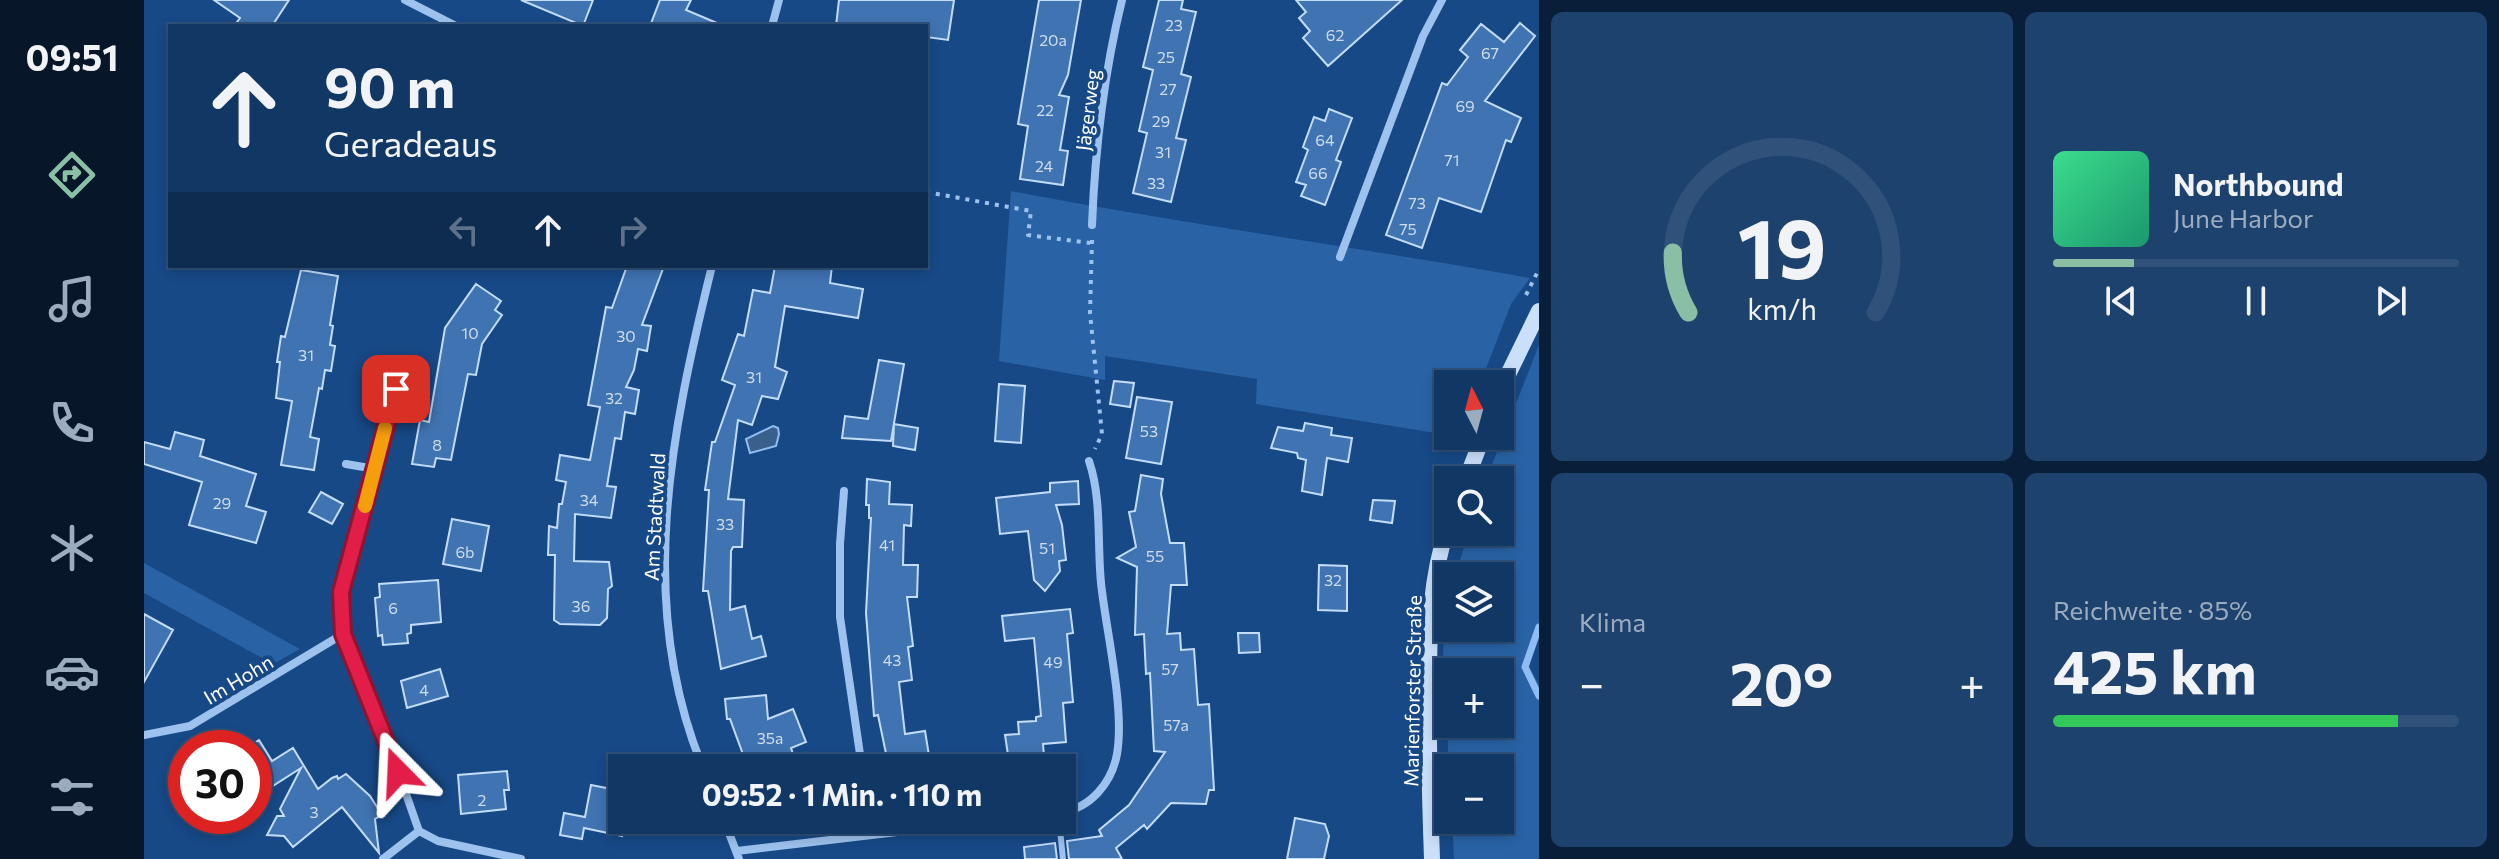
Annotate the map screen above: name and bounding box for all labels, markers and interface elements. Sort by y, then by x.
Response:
house number: 23 [1165,15,1183,34]
house number: 62 [1326,25,1344,44]
house number: 20a [1039,30,1067,49]
text: 09:51 [26,34,118,78]
house number: 67 [1481,43,1499,62]
house number: 25 [1157,47,1175,66]
text: 90 m [324,51,455,120]
icon: ahead [192,56,296,160]
street label: Jägerweg [1070,67,1104,152]
house number: 27 [1159,79,1177,98]
house number: 69 [1455,96,1475,115]
house number: 22 [1036,100,1054,119]
house number: 29 [1152,111,1170,130]
text: Geradeaus [324,120,497,164]
house number: 64 [1315,130,1335,149]
house number: 31 [1155,142,1171,161]
icon: directions [44,147,100,203]
house number: 71 [1444,150,1460,169]
house number: 24 [1035,156,1053,175]
house number: 66 [1308,163,1328,182]
text: Northbound [2173,165,2344,202]
house number: 33 [1147,173,1165,192]
house number: 73 [1408,193,1426,212]
text: 19 [1738,193,1826,295]
text: June Harbor [2173,202,2313,233]
icon: left [442,208,486,252]
icon: ahead [526,208,570,252]
icon: right [610,208,654,252]
house number: 75 [1399,219,1417,238]
icon: music [44,271,100,327]
icon: previous [2099,279,2143,323]
icon: pause [2234,279,2278,323]
icon: next [2369,279,2413,323]
text: km/h [1747,291,1817,326]
house number: 10 [461,323,479,342]
house number: 30 [616,326,636,345]
house number: 31 [298,345,314,364]
pin [362,355,430,423]
icon: arrive [374,367,418,411]
house number: 31 [746,367,762,386]
north arrow [1434,370,1514,450]
map controls [1434,370,1514,834]
house number: 32 [605,388,623,407]
icon: phone [44,395,100,451]
house number: 53 [1140,421,1158,440]
house number: 8 [432,435,442,454]
street label: Am Stadtwald [639,452,669,582]
button: search [1434,466,1514,546]
house number: 34 [580,490,599,509]
house number: 29 [213,493,231,512]
house number: 33 [716,514,734,533]
icon: climate [44,520,100,576]
house number: 41 [879,535,895,554]
house number: 51 [1039,538,1055,557]
house number: 6b [455,542,475,561]
house number: 55 [1146,546,1164,565]
button: layers [1434,562,1514,642]
house number: 32 [1324,570,1342,589]
text: Reichweite · 85% [2053,594,2252,625]
street label: Marienforster Straße [1398,595,1426,787]
house number: 36 [572,596,590,615]
house number: 6 [388,598,398,617]
text: Klima [1579,606,1646,637]
text: 425 km [2053,633,2257,706]
icon: car [44,644,100,700]
text: 20° [1730,645,1833,718]
street label: Im Hohn [199,649,277,709]
house number: 43 [883,650,901,669]
house number: 49 [1043,652,1063,671]
text: − [1579,655,1604,709]
text: + [1959,655,1985,709]
button: + [1434,658,1514,738]
house number: 57 [1161,659,1179,678]
house number: 4 [419,680,429,699]
house number: 57a [1163,715,1189,734]
house number: 35a [757,728,783,747]
speed limit sign: 30 [168,730,272,834]
position arrow [356,730,440,814]
button: − [1434,754,1514,834]
icon: filters [44,769,100,825]
text: 09:52 · 1 Min. · 110 m [702,775,982,812]
house number: 2 [478,790,487,809]
house number: 3 [309,802,319,821]

